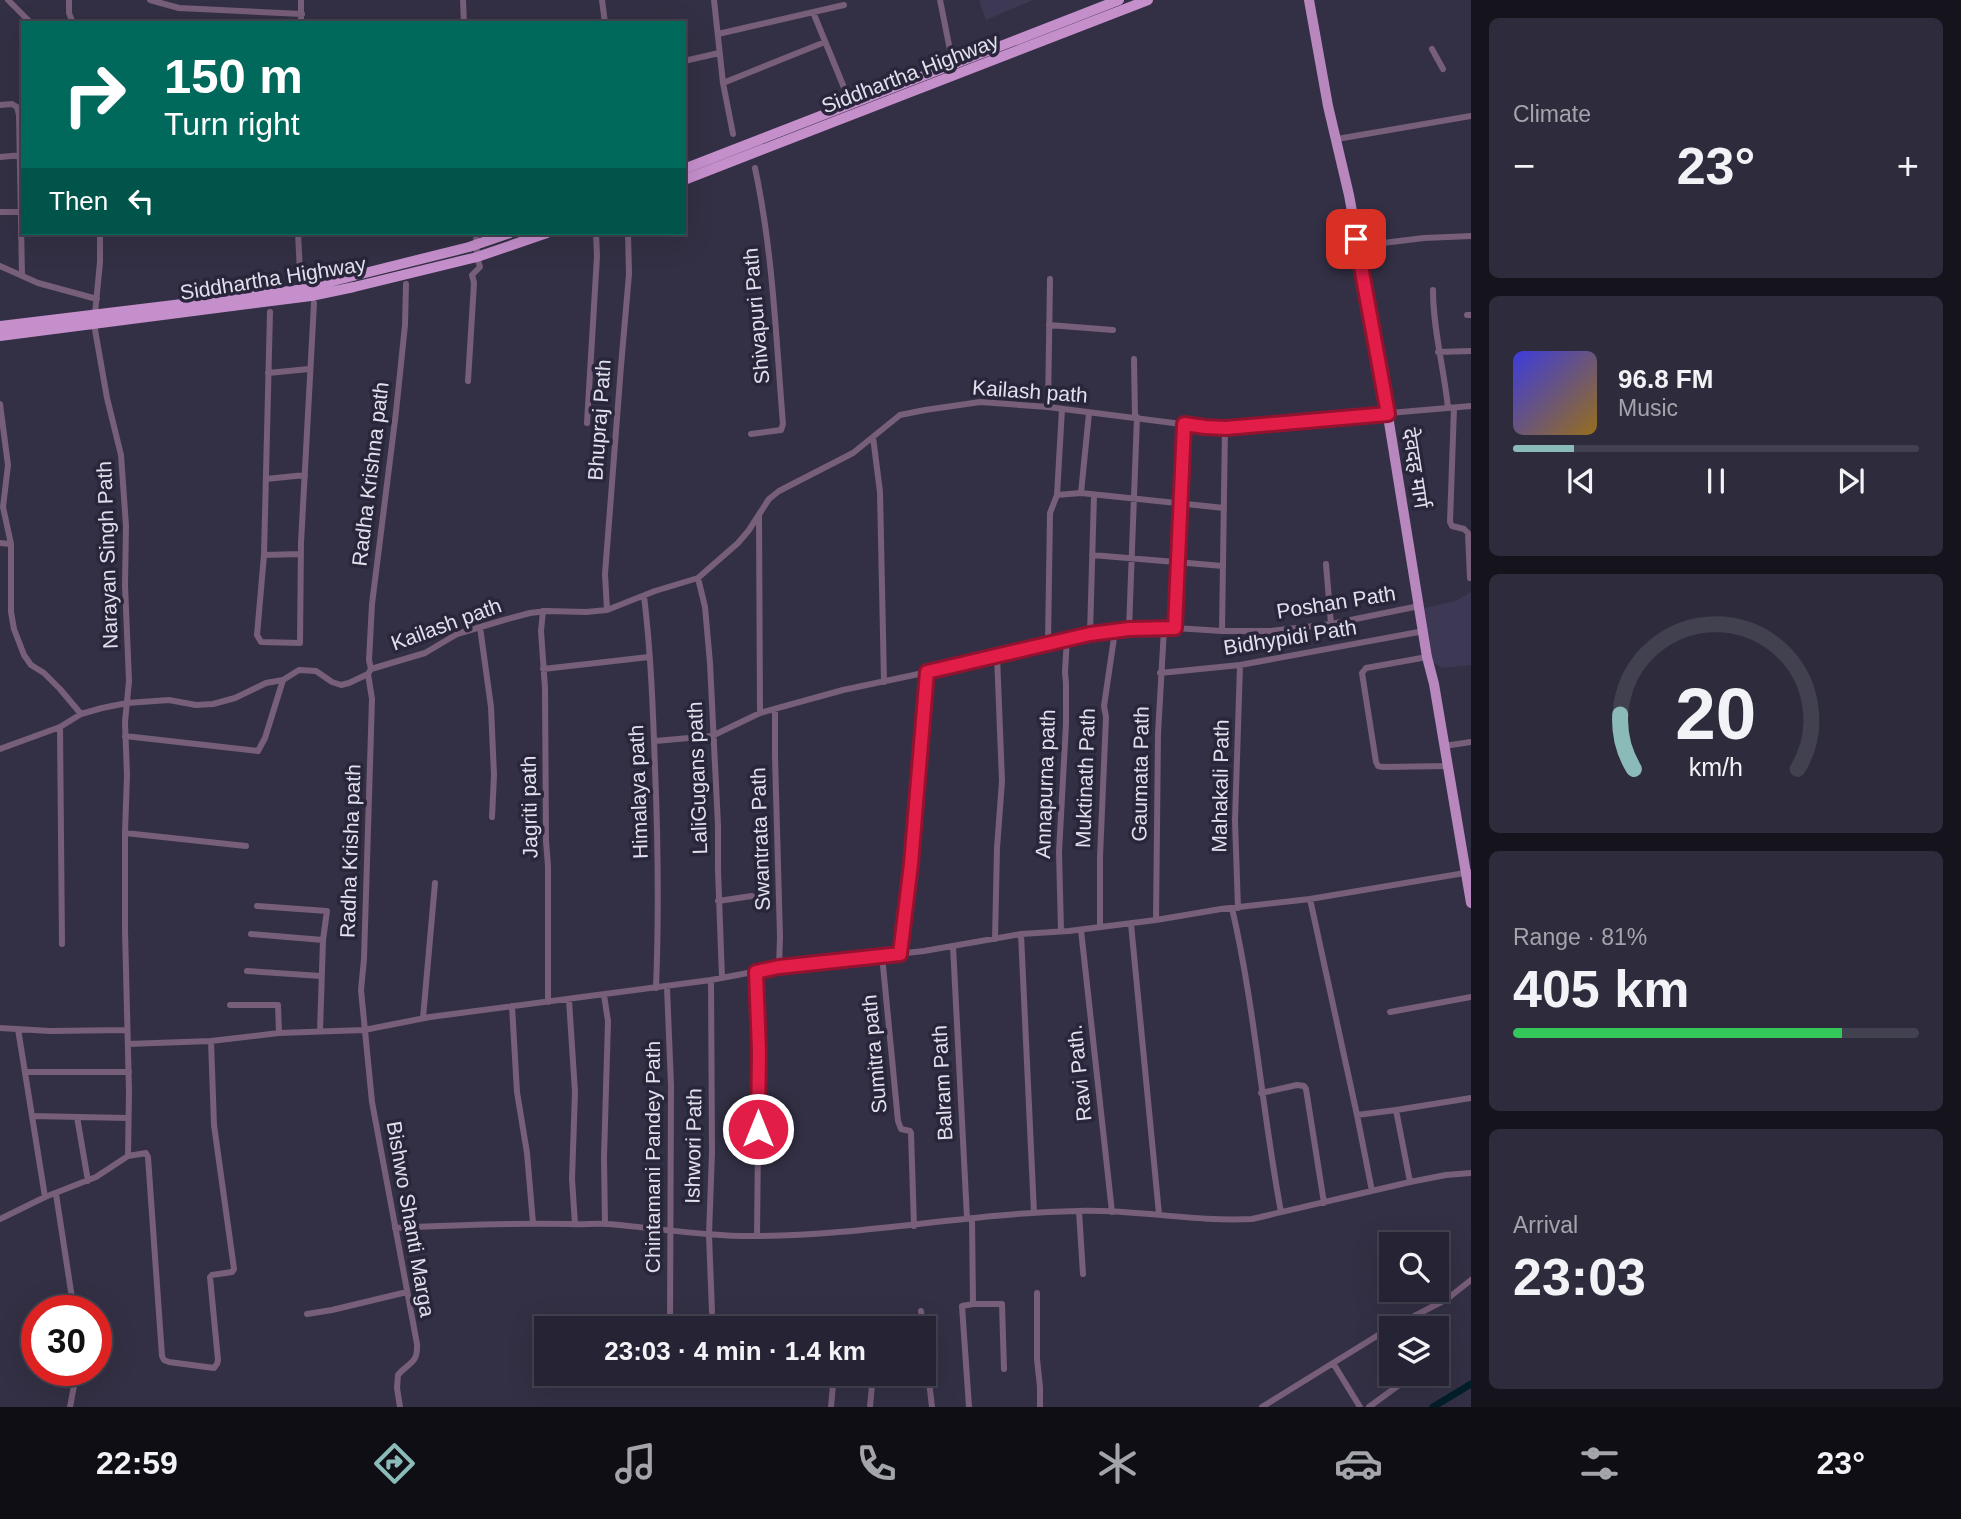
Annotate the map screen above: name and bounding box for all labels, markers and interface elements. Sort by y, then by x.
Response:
street label: Siddhartha Highway [818,28,1002,117]
icon: right [49,49,140,140]
text: 150 m [164,49,303,103]
text: Climate [1513,101,1591,127]
text: Turn right [164,106,300,142]
text: 23° [1677,137,1755,195]
text: − [1513,145,1535,187]
text: + [1897,145,1919,187]
icon: left [122,182,160,220]
text: Then [49,186,108,216]
pin [1326,209,1386,269]
icon: arrive [1337,220,1375,258]
street label: Shivapuri Path [739,247,773,385]
street label: Siddhartha Highway [178,252,368,304]
street label: Bhupraj Path [583,359,615,481]
text: 96.8 FM [1618,364,1713,394]
street label: Kailash path [972,375,1088,407]
street label: Radha Krishna path [347,380,393,568]
text: Music [1618,395,1678,421]
street label: देवदह मार्ग [1398,426,1434,511]
street label: Narayan Singh Path [92,461,122,649]
icon: previous [1562,462,1600,500]
icon: pause [1697,462,1735,500]
icon: next [1832,462,1870,500]
street label: Poshan Path [1275,581,1397,623]
street label: Kailash path [388,593,504,655]
street label: Bidhypidi Path [1222,615,1358,659]
text: 20 [1676,674,1756,755]
street label: LaliGugans path [683,701,711,855]
street label: Gaumata Path [1127,706,1153,842]
street label: Muktinath Path [1071,708,1099,848]
street label: Annapurna path [1031,709,1059,859]
street label: Mahakali Path [1207,719,1233,853]
street label: Himalaya path [624,725,652,859]
text: km/h [1689,753,1743,781]
street label: Jagriti path [517,755,541,859]
street label: Radha Krisha path [335,764,365,938]
street label: Swantrata Path [746,767,774,911]
text: Range · 81% [1513,924,1647,950]
text: 405 km [1513,960,1689,1018]
street label: Sumitra path [857,994,891,1114]
street label: Ravi Path. [1062,1024,1096,1122]
street label: Balram Path [927,1025,957,1141]
street label: Chintamani Pandey Path [641,1041,664,1273]
street label: Ishwori Path [680,1088,706,1204]
position arrow [721,1092,795,1166]
street label: Bishwo Shanti Marga [382,1119,440,1319]
text: Arrival [1513,1212,1578,1238]
map controls [1379,1232,1449,1386]
button: search [1379,1232,1449,1302]
text: 23:03 [1513,1248,1646,1306]
speed limit sign: 30 [21,1295,112,1386]
button: layers [1379,1316,1449,1386]
text: 23:03 · 4 min · 1.4 km [604,1336,866,1366]
icon: directions [370,1439,419,1488]
icon: music [611,1439,660,1488]
icon: phone [852,1439,901,1488]
icon: climate [1093,1439,1142,1488]
icon: car [1334,1439,1383,1488]
icon: filters [1575,1439,1624,1488]
text: 22:59 [96,1445,178,1481]
text: 23° [1817,1445,1865,1481]

